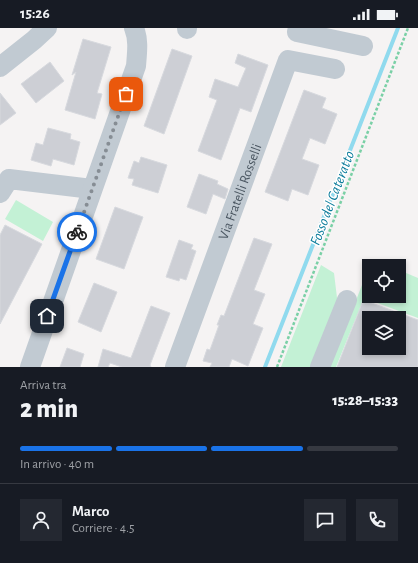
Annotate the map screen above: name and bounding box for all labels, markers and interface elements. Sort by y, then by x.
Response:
text: 15:26 [20,6,50,21]
pin [109,77,143,111]
icon: bag [115,83,137,105]
street label: Via Fratelli Rosselli [216,142,265,242]
water label: Fosso del Cateratto [308,149,357,247]
courier [57,212,97,252]
icon: bike [66,221,88,243]
map controls [362,259,406,355]
button: locate [362,259,406,303]
pin [30,299,64,333]
icon: home [36,305,58,327]
button: layers [362,311,406,355]
text: Arriva tra [20,379,67,392]
text: 15:28–15:33 [332,393,398,408]
text: 2 min [20,396,78,422]
text: In arrivo · 40 m [20,458,94,471]
button: person [20,499,62,541]
button: chat [304,499,346,541]
button: phone [356,499,398,541]
text: Marco [72,504,109,519]
text: Corriere · 4.5 [72,522,134,535]

